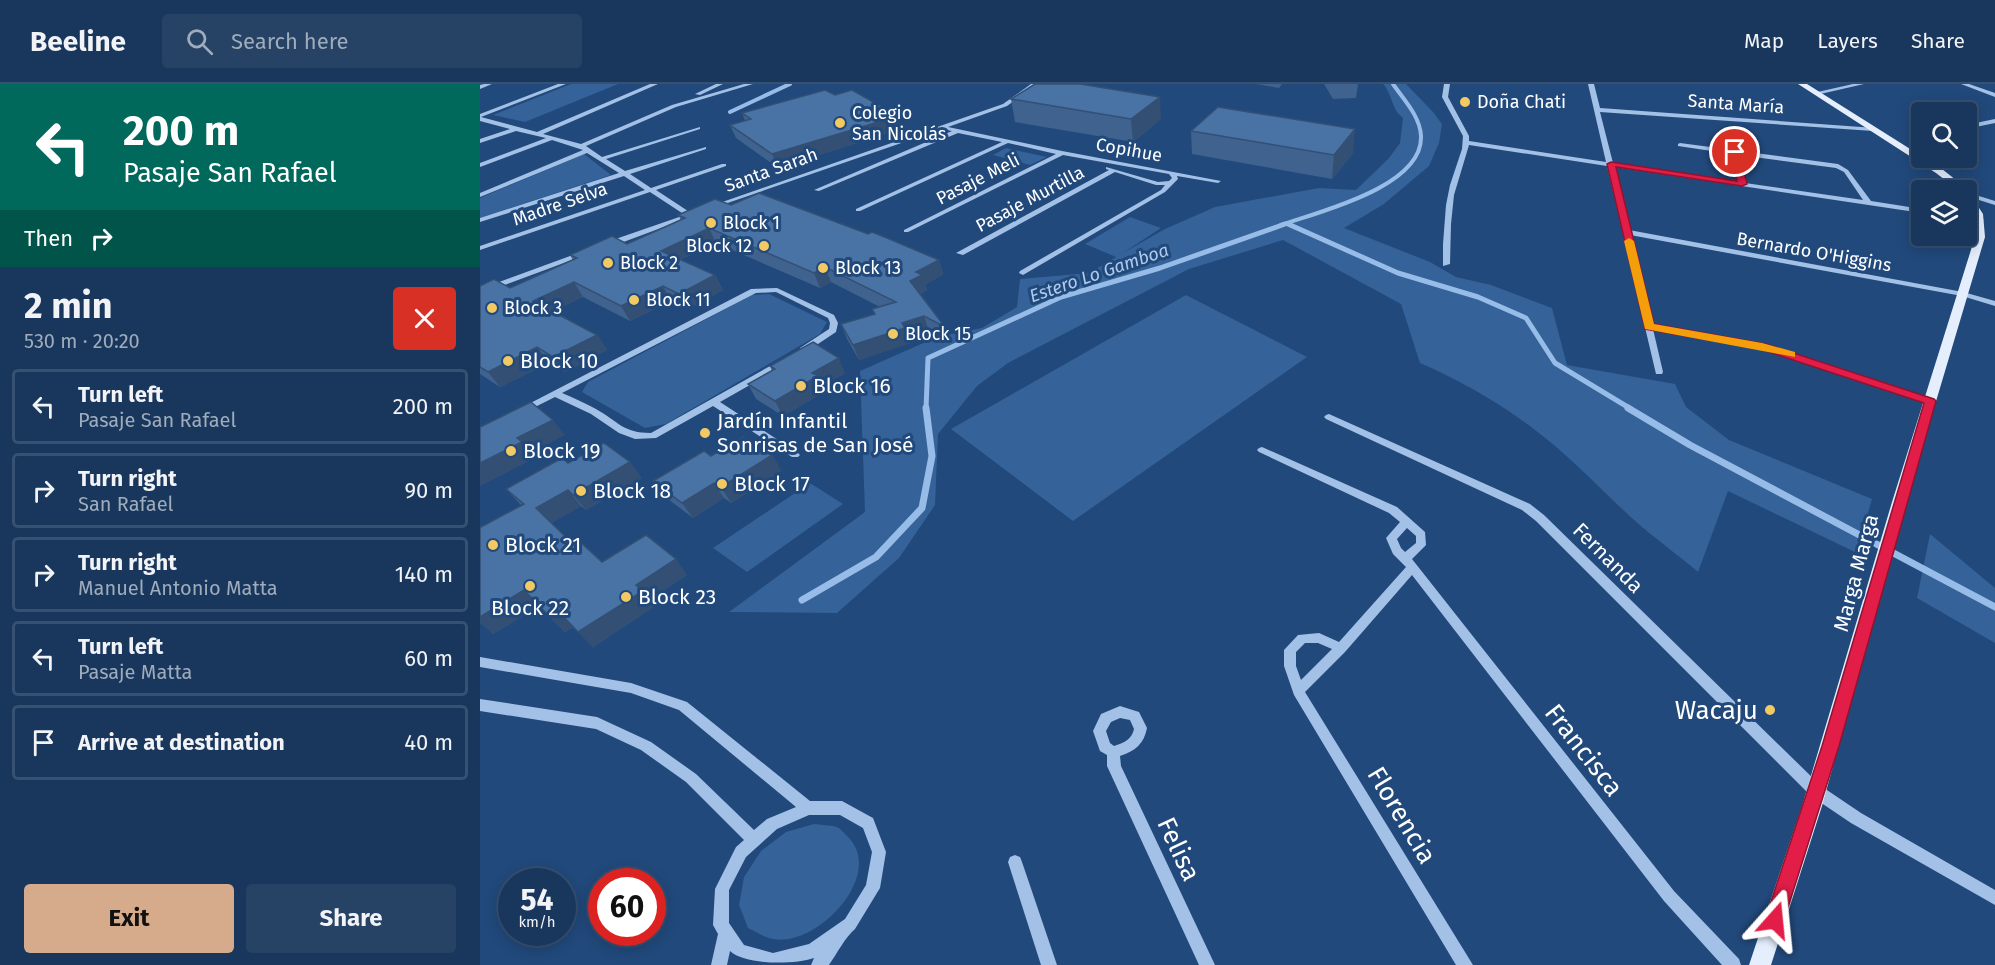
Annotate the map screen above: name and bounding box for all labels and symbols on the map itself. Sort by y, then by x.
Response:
street label: Santa María [1687,90,1785,118]
place label: Doña Chati [1477,91,1566,113]
marker: Doña Chati [1458,95,1472,109]
place label: Colegio San Nicolás [852,102,946,145]
marker: Colegio San Nicolás [833,116,847,130]
pin [1709,126,1760,177]
street label: Copihue [1094,133,1164,167]
street label: Santa Sarah [722,143,820,197]
street label: Pasaje Meli [933,149,1023,209]
street label: Pasaje Murtilla [972,161,1088,237]
street label: Madre Selva [510,178,610,230]
place label: Block 1 [723,212,780,234]
marker: Block 1 [704,216,718,230]
street label: Bernardo O'Higgins [1735,228,1893,276]
place label: Block 12 [686,235,752,257]
marker: Block 12 [757,239,771,253]
water label: Estero Lo Gamboa [1027,239,1171,307]
place label: Block 2 [620,252,678,274]
marker: Block 2 [601,256,615,270]
place label: Block 13 [835,257,901,279]
marker: Block 13 [816,261,830,275]
place label: Block 11 [646,289,711,311]
marker: Block 11 [627,293,641,307]
place label: Block 3 [504,297,562,319]
marker: Block 3 [485,301,499,315]
place label: Block 15 [905,323,971,345]
marker: Block 15 [886,327,900,341]
place label: Block 10 [520,348,598,374]
marker: Block 10 [501,354,515,368]
place label: Block 16 [813,373,891,399]
marker: Block 16 [794,379,808,393]
place label: Jardín Infantil Sonrisas de San José [717,408,913,458]
marker: Jardín Infantil Sonrisas de San José [698,426,712,440]
place label: Block 19 [523,438,601,464]
marker: Block 19 [504,444,518,458]
place label: Block 17 [734,471,810,497]
marker: Block 17 [715,477,729,491]
place label: Block 18 [593,478,671,504]
marker: Block 18 [574,484,588,498]
street label: Marga Marga [1828,511,1884,635]
street label: Fernanda [1567,517,1649,599]
place label: Block 21 [505,532,581,558]
marker: Block 21 [486,538,500,552]
marker: Block 22 [523,579,537,593]
place label: Block 23 [638,584,716,610]
marker: Block 23 [619,590,633,604]
place label: Block 22 [491,595,569,621]
place label: Wacaju [1675,695,1758,726]
street label: Francisca [1538,698,1629,803]
marker: Wacaju [1763,703,1777,717]
street label: Florencia [1361,761,1443,869]
street label: Felisa [1150,812,1207,886]
speed limit sign: 60 [588,868,666,946]
position arrow [1743,888,1807,952]

